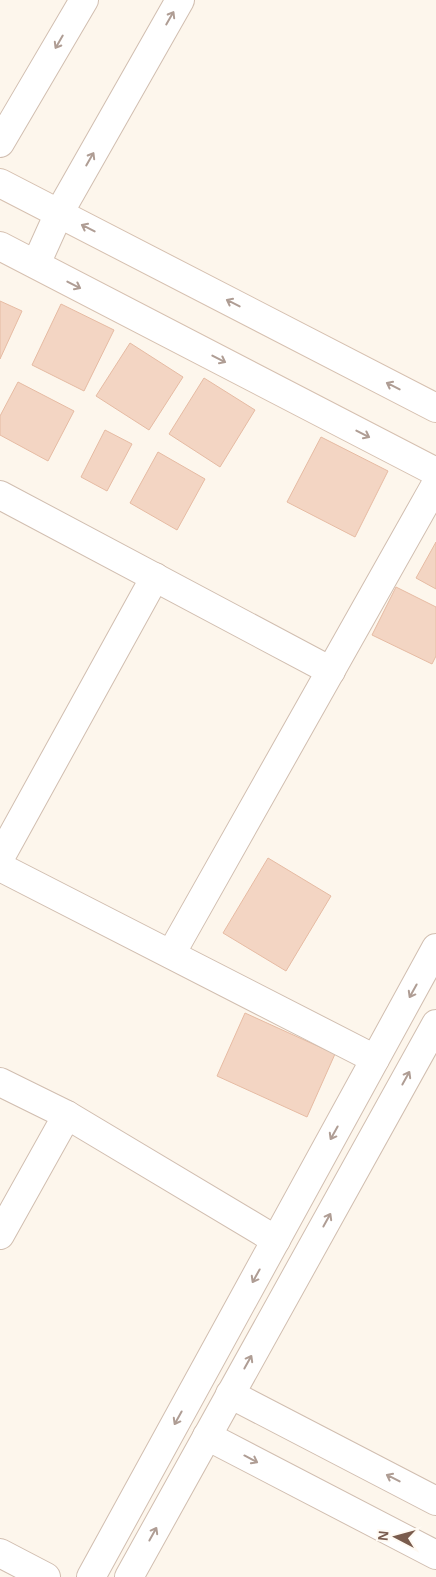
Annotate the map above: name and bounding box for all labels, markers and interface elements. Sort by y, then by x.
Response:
one-way arrow [165,10,175,25]
one-way arrow [54,34,64,49]
one-way arrow [86,152,95,167]
one-way arrow [81,223,96,233]
one-way arrow [67,280,82,290]
one-way arrow [226,298,241,307]
one-way arrow [211,354,226,364]
one-way arrow [385,381,400,391]
one-way arrow [355,430,370,439]
one-way arrow [407,983,417,998]
one-way arrow [402,1071,412,1085]
one-way arrow [329,1126,339,1140]
one-way arrow [323,1213,333,1227]
one-way arrow [251,1268,260,1283]
one-way arrow [244,1355,254,1369]
one-way arrow [173,1411,183,1426]
one-way arrow [243,1454,257,1464]
one-way arrow [386,1473,400,1483]
north arrow [371,1512,421,1562]
one-way arrow [148,1528,158,1542]
text: N [375,1530,392,1542]

